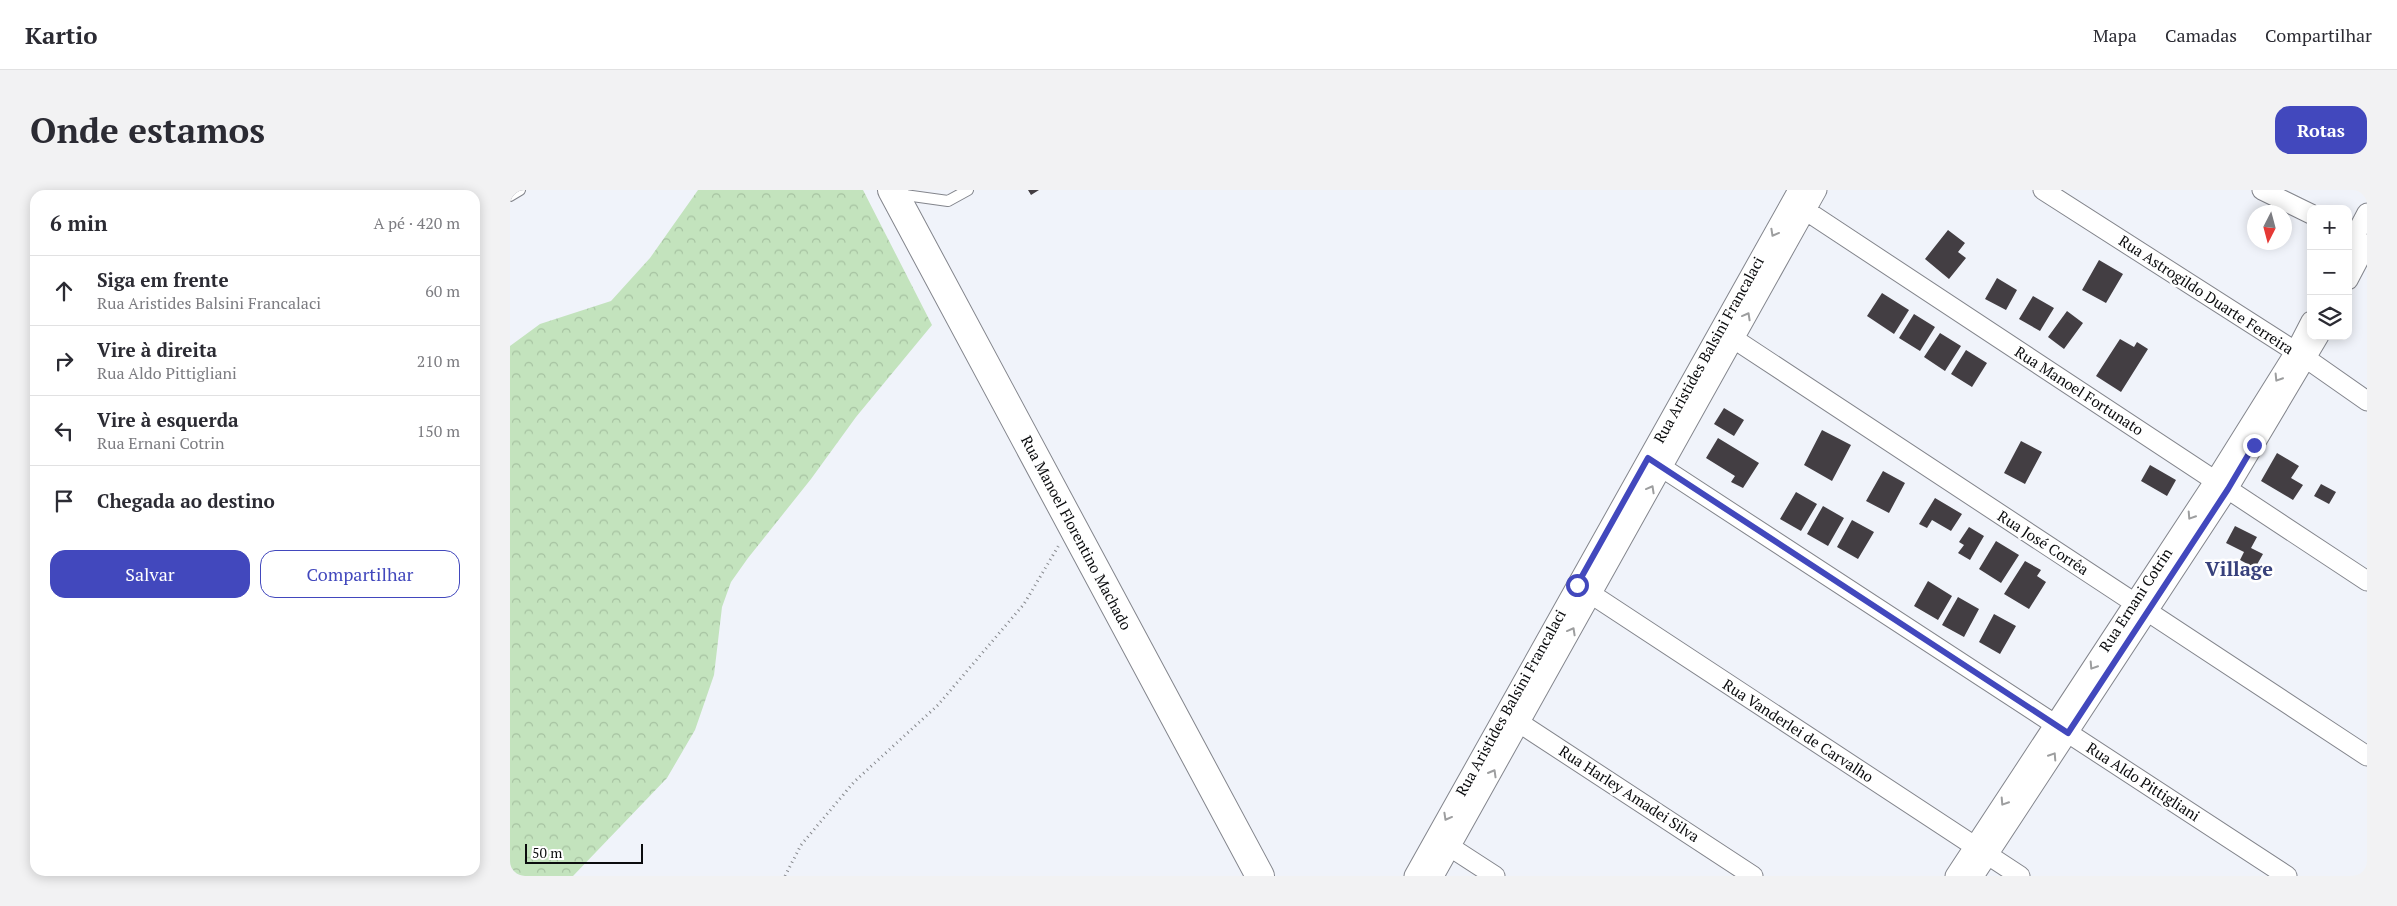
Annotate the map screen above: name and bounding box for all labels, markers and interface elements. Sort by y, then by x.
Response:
text: Kartio [25,19,98,51]
text: Mapa [2093,23,2137,47]
text: Camadas [2165,23,2237,47]
text: Compartilhar [2265,23,2372,47]
button: Rotas [2275,106,2367,154]
text: Onde estamos [30,107,265,153]
north arrow [2247,205,2292,250]
map controls [2307,205,2352,340]
button: + [2307,205,2352,250]
text: 6 min [50,209,107,237]
text: A pé · 420 m [373,212,460,234]
one-way arrow [1770,227,1780,236]
street label: Rua Astrogildo Duarte Ferreira [2115,230,2298,358]
button: − [2307,250,2352,295]
street label: Rua Aristides Balsini Francalaci [1648,253,1768,446]
text: Siga em frente [97,267,229,292]
icon: ahead [50,277,78,305]
text: 60 m [425,280,460,302]
text: Rua Aristides Balsini Francalaci [97,292,321,314]
button: layers [2307,295,2352,340]
one-way arrow [1741,313,1751,322]
text: Vire à direita [97,337,217,362]
street label: Rua Manoel Fortunato [2011,341,2148,439]
icon: right [50,347,78,375]
text: 210 m [417,350,460,372]
text: Rua Aldo Pittigliani [97,362,237,384]
one-way arrow [2275,373,2284,382]
text: Vire à esquerda [97,407,239,432]
icon: left [50,417,78,445]
text: 150 m [417,420,460,442]
text: Rua Ernani Cotrin [97,432,225,454]
street label: Rua Manoel Florentino Machado [1017,432,1137,633]
route end [2243,434,2266,457]
one-way arrow [1645,485,1655,494]
icon: arrive [50,487,78,515]
text: Chegada ao destino [97,488,275,513]
street label: Rua José Corrêa [1994,505,2093,579]
one-way arrow [2188,511,2198,520]
street label: Rua Ernani Cotrin [2094,544,2176,655]
button: Salvar [50,550,250,598]
button: Compartilhar [260,550,460,598]
district label: Village [2205,555,2273,582]
route start [1566,574,1589,597]
street label: Rua Aristides Balsini Francalaci [1450,606,1570,799]
one-way arrow [1566,627,1576,636]
one-way arrow [2090,661,2099,670]
street label: Rua Vanderlei de Carvalho [1719,674,1878,786]
street label: Rua Aldo Pittigliani [2083,737,2204,825]
street label: Rua Harley Amadei Silva [1556,740,1704,846]
one-way arrow [2047,752,2056,761]
one-way arrow [1487,769,1497,778]
one-way arrow [2000,797,2010,806]
one-way arrow [1443,812,1453,821]
scale bar [525,841,642,864]
text: 50 m [532,843,562,862]

